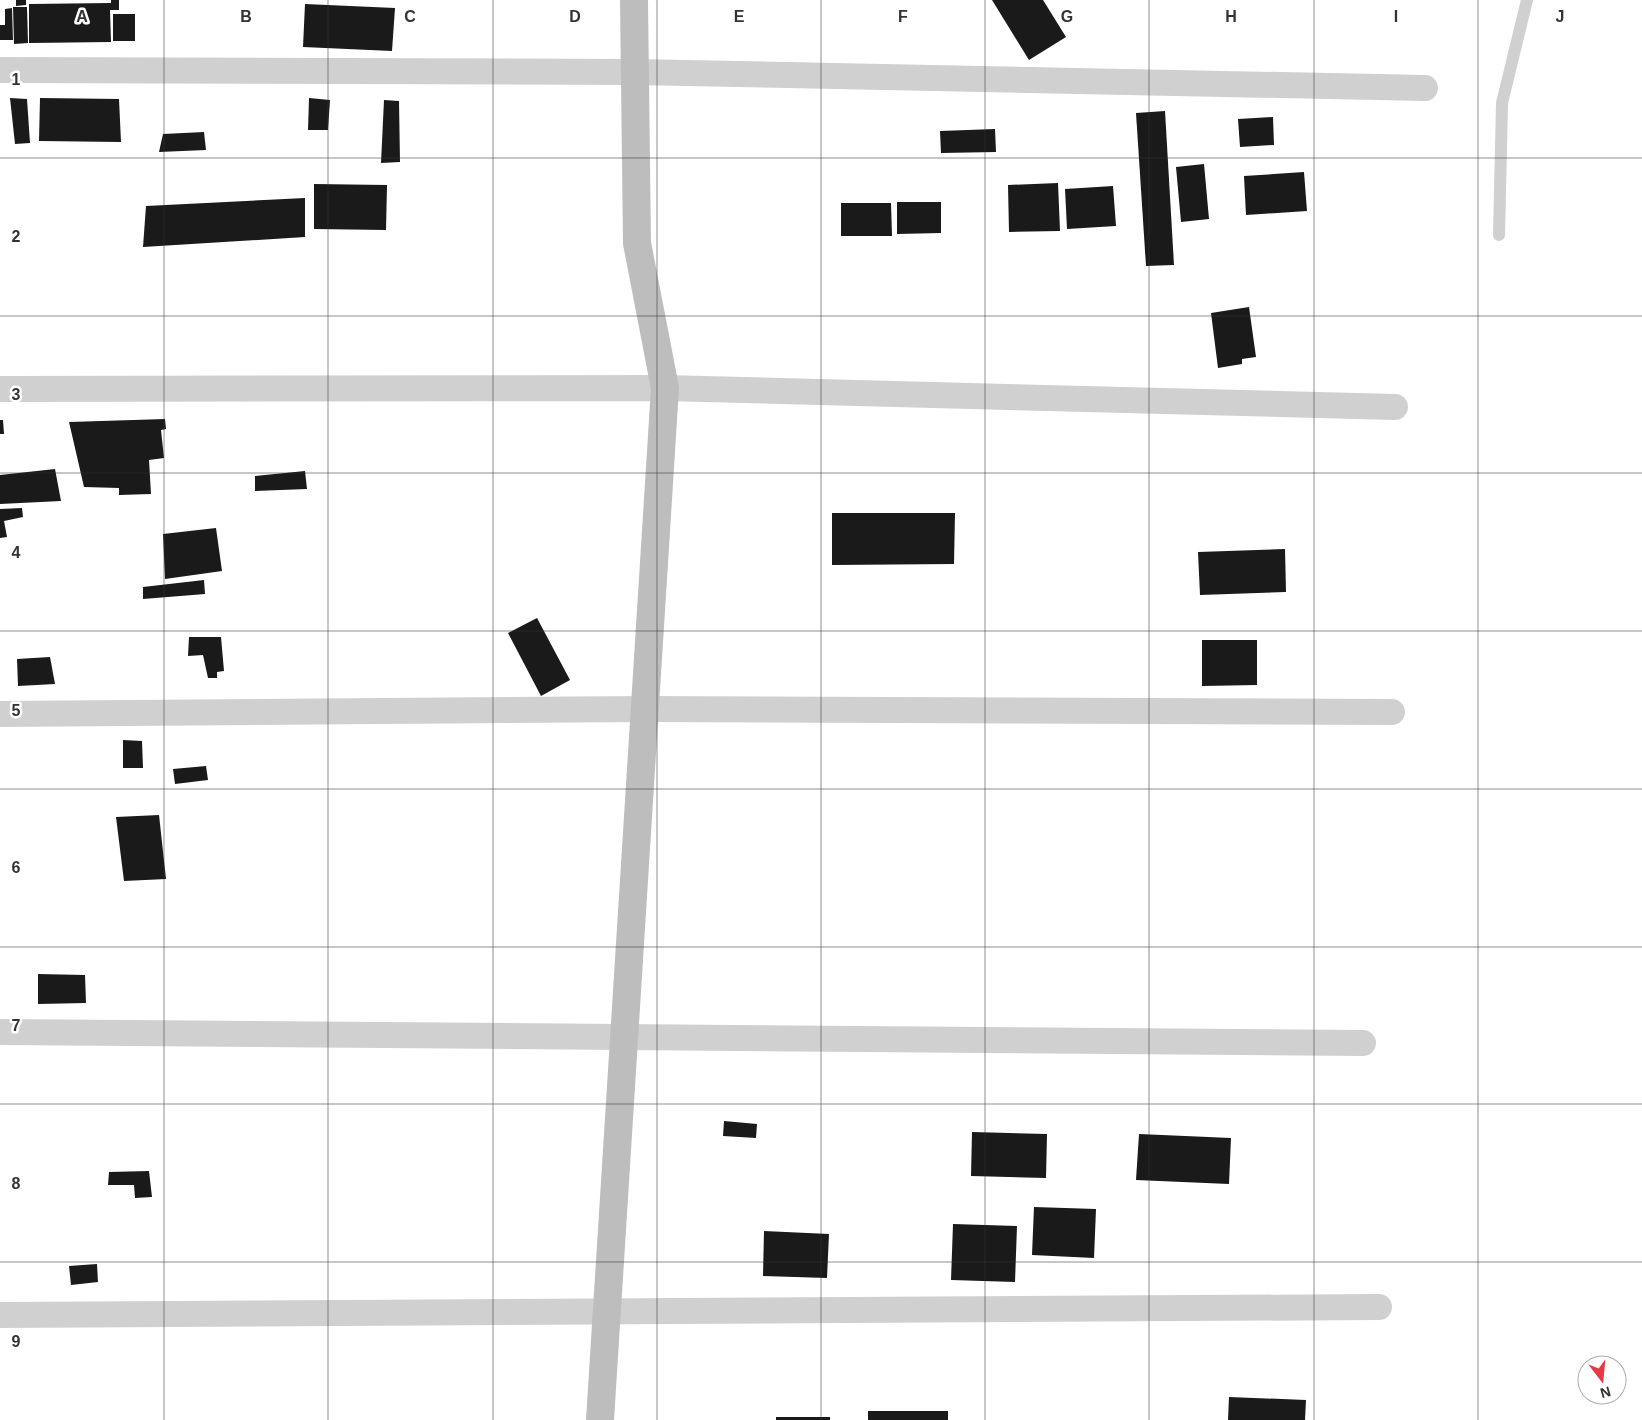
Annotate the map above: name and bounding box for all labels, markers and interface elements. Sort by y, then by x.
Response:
text: A [76,8,88,25]
text: B [240,8,252,25]
text: C [404,8,416,25]
text: D [569,8,581,25]
text: E [734,8,745,25]
text: F [898,8,908,25]
text: G [1061,8,1073,25]
text: H [1225,8,1237,25]
text: I [1394,8,1398,25]
text: J [1556,8,1564,25]
text: 1 [12,71,21,88]
text: 2 [12,228,21,245]
text: 3 [12,386,21,403]
text: 4 [12,544,21,561]
text: 5 [12,702,21,719]
text: 6 [12,859,21,876]
text: 7 [12,1017,21,1034]
text: 8 [12,1175,21,1192]
text: 9 [12,1333,21,1350]
north arrow [1577,1355,1627,1405]
text: N [1599,1383,1613,1402]

